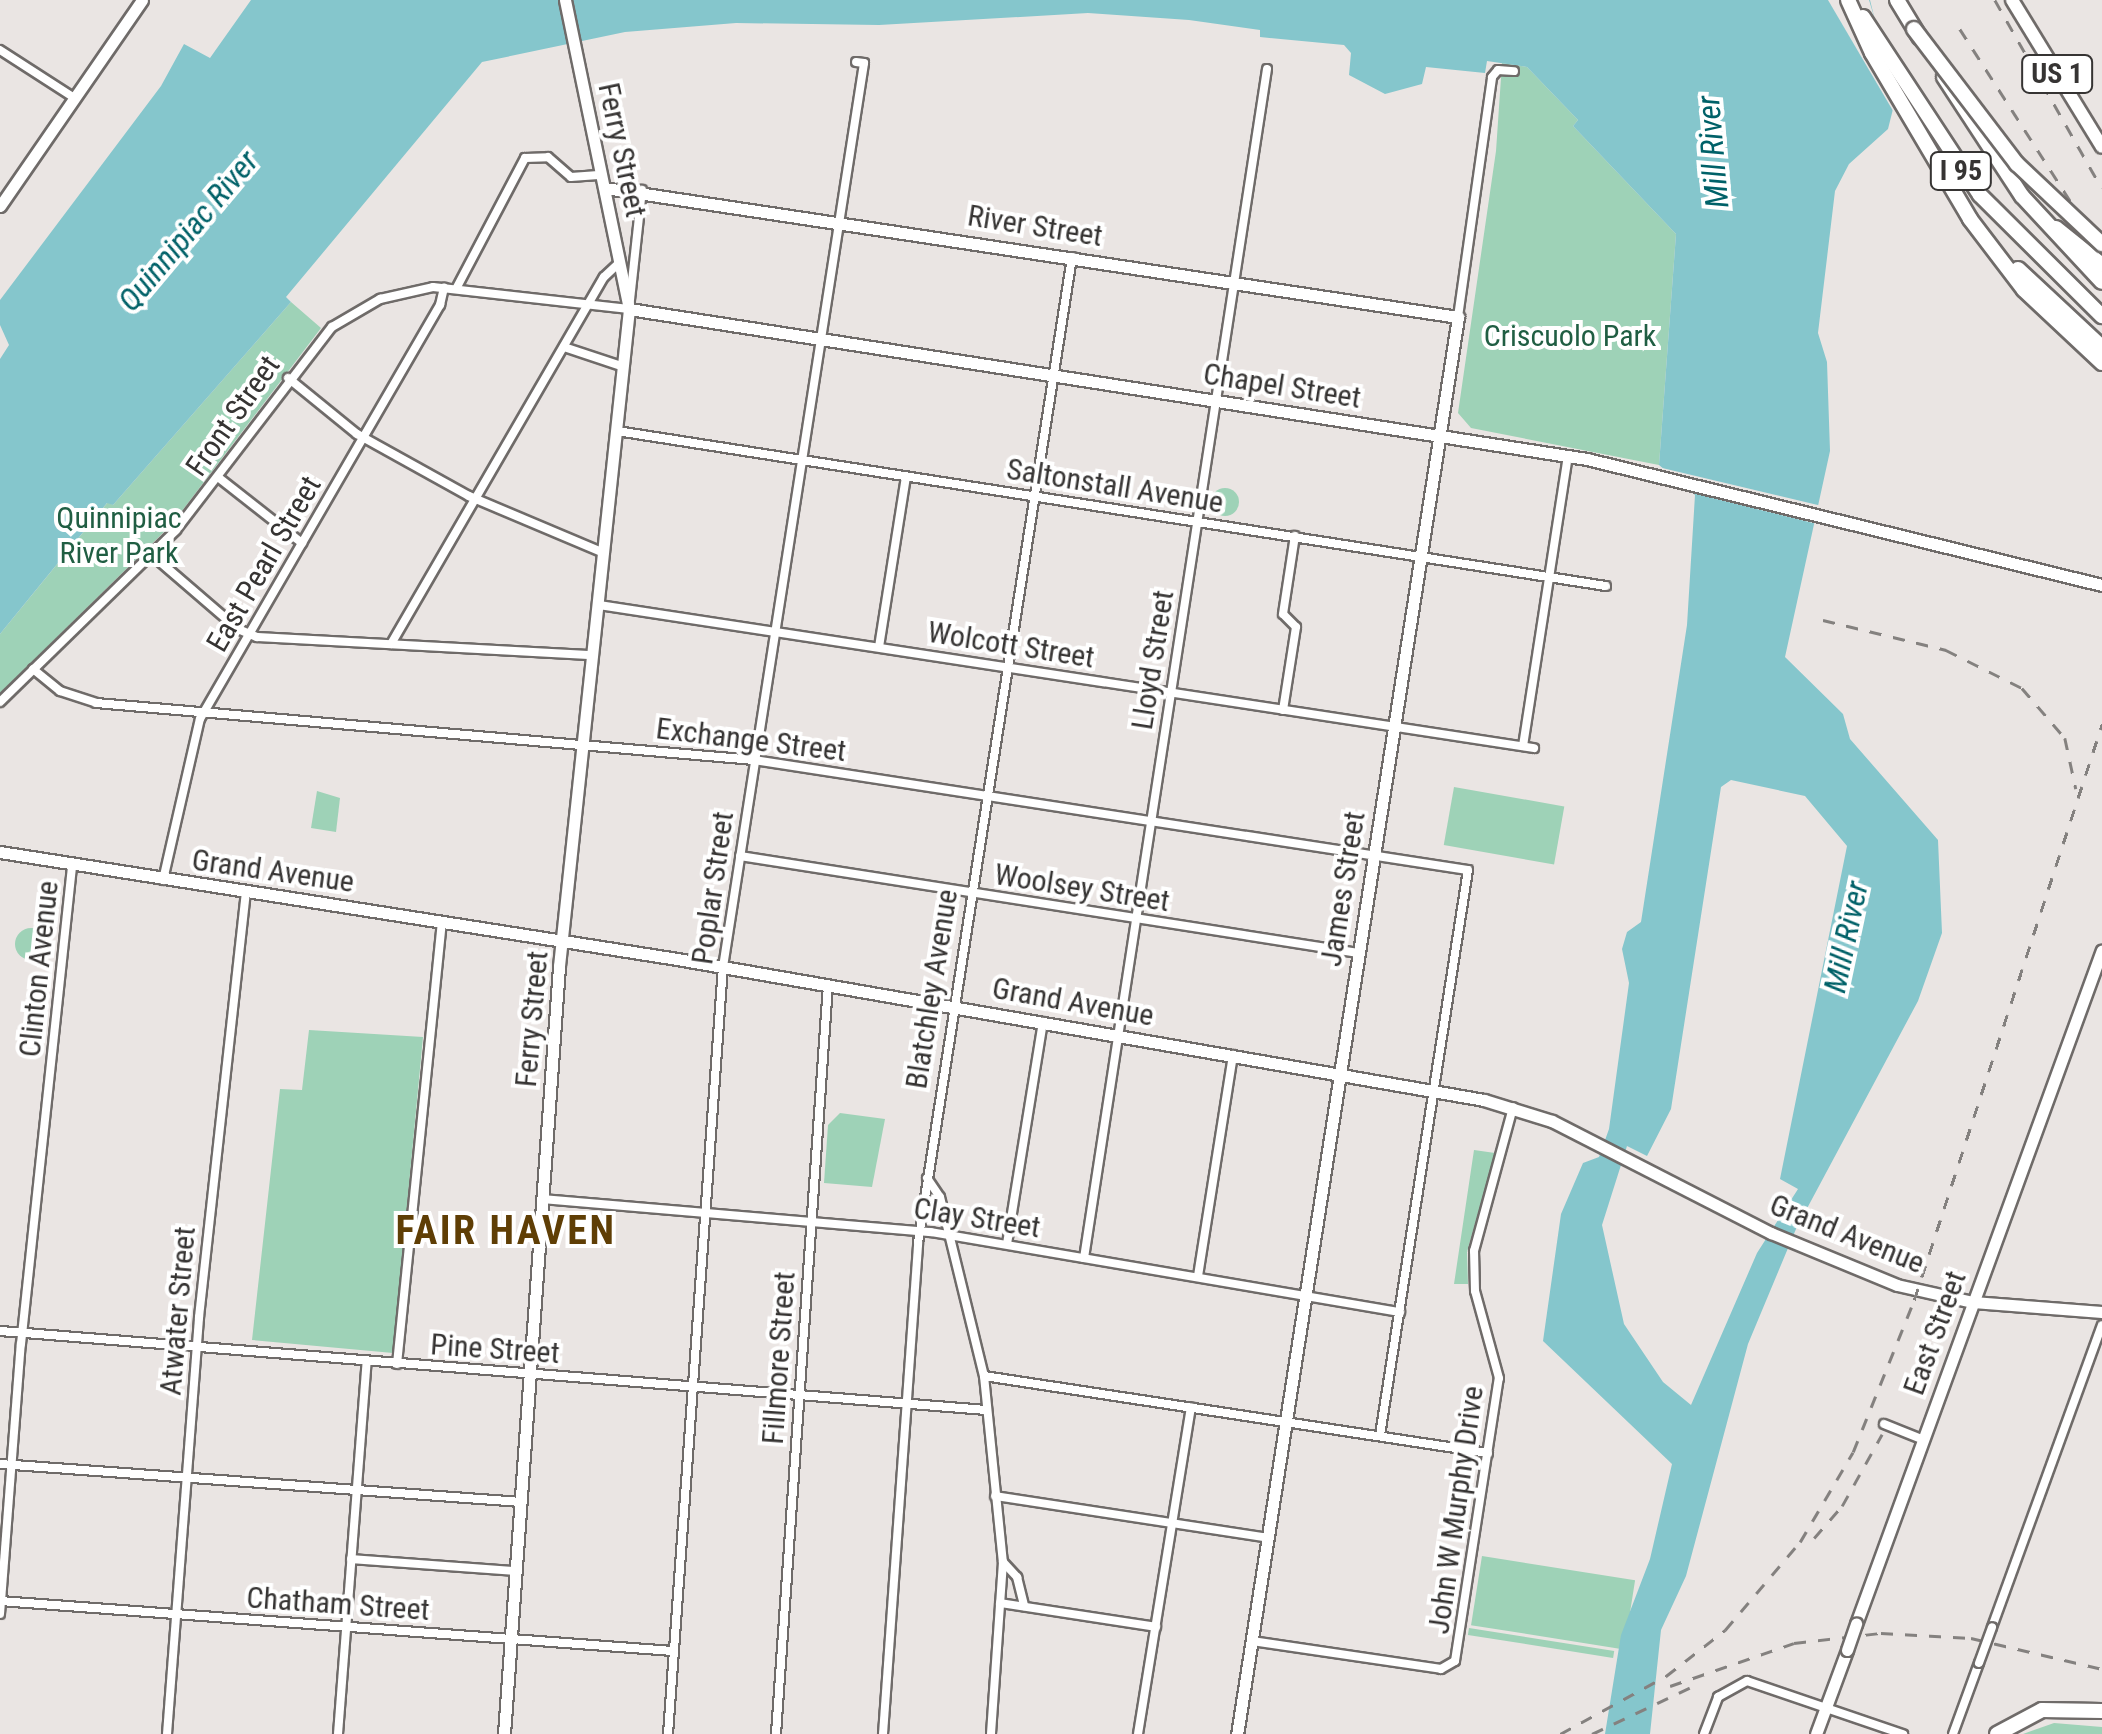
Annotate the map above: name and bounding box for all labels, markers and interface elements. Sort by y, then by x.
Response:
road number: US 1 [2020,51,2094,97]
street label: Ferry Street [590,80,654,220]
water label: Mill River [1689,94,1737,210]
water label: Quinnipiac River [110,143,266,319]
road number: I 95 [1928,148,1994,194]
street label: River Street [965,198,1105,254]
park label: Criscuolo Park [1484,318,1656,354]
street label: Front Street [179,349,287,483]
street label: Chapel Street [1201,356,1363,416]
street label: Saltonstall Avenue [1004,451,1226,521]
street label: East Pearl Street [199,470,329,658]
park label: Quinnipiac River Park [56,500,182,570]
street label: Lloyd Street [1124,588,1182,732]
street label: Wolcott Street [925,614,1097,676]
street label: Exchange Street [654,710,848,770]
street label: Poplar Street [684,809,742,967]
street label: James Street [1313,809,1373,969]
street label: Grand Avenue [190,842,356,900]
street label: Woolsey Street [992,856,1172,920]
water label: Mill River [1815,878,1877,996]
street label: Clinton Avenue [12,879,66,1059]
street label: Blatchley Avenue [898,887,966,1091]
street label: Ferry Street [508,949,556,1089]
street label: Grand Avenue [989,970,1157,1034]
street label: Grand Avenue [1765,1187,1929,1281]
street label: Clay Street [911,1190,1043,1246]
district label: FAIR HAVEN [396,1207,616,1255]
street label: Atwater Street [153,1225,203,1397]
street label: East Street [1896,1266,1974,1400]
street label: Fillmore Street [755,1271,803,1445]
street label: Pine Street [429,1327,561,1371]
street label: John W Murphy Drive [1421,1384,1491,1636]
street label: Chatham Street [245,1580,431,1628]

